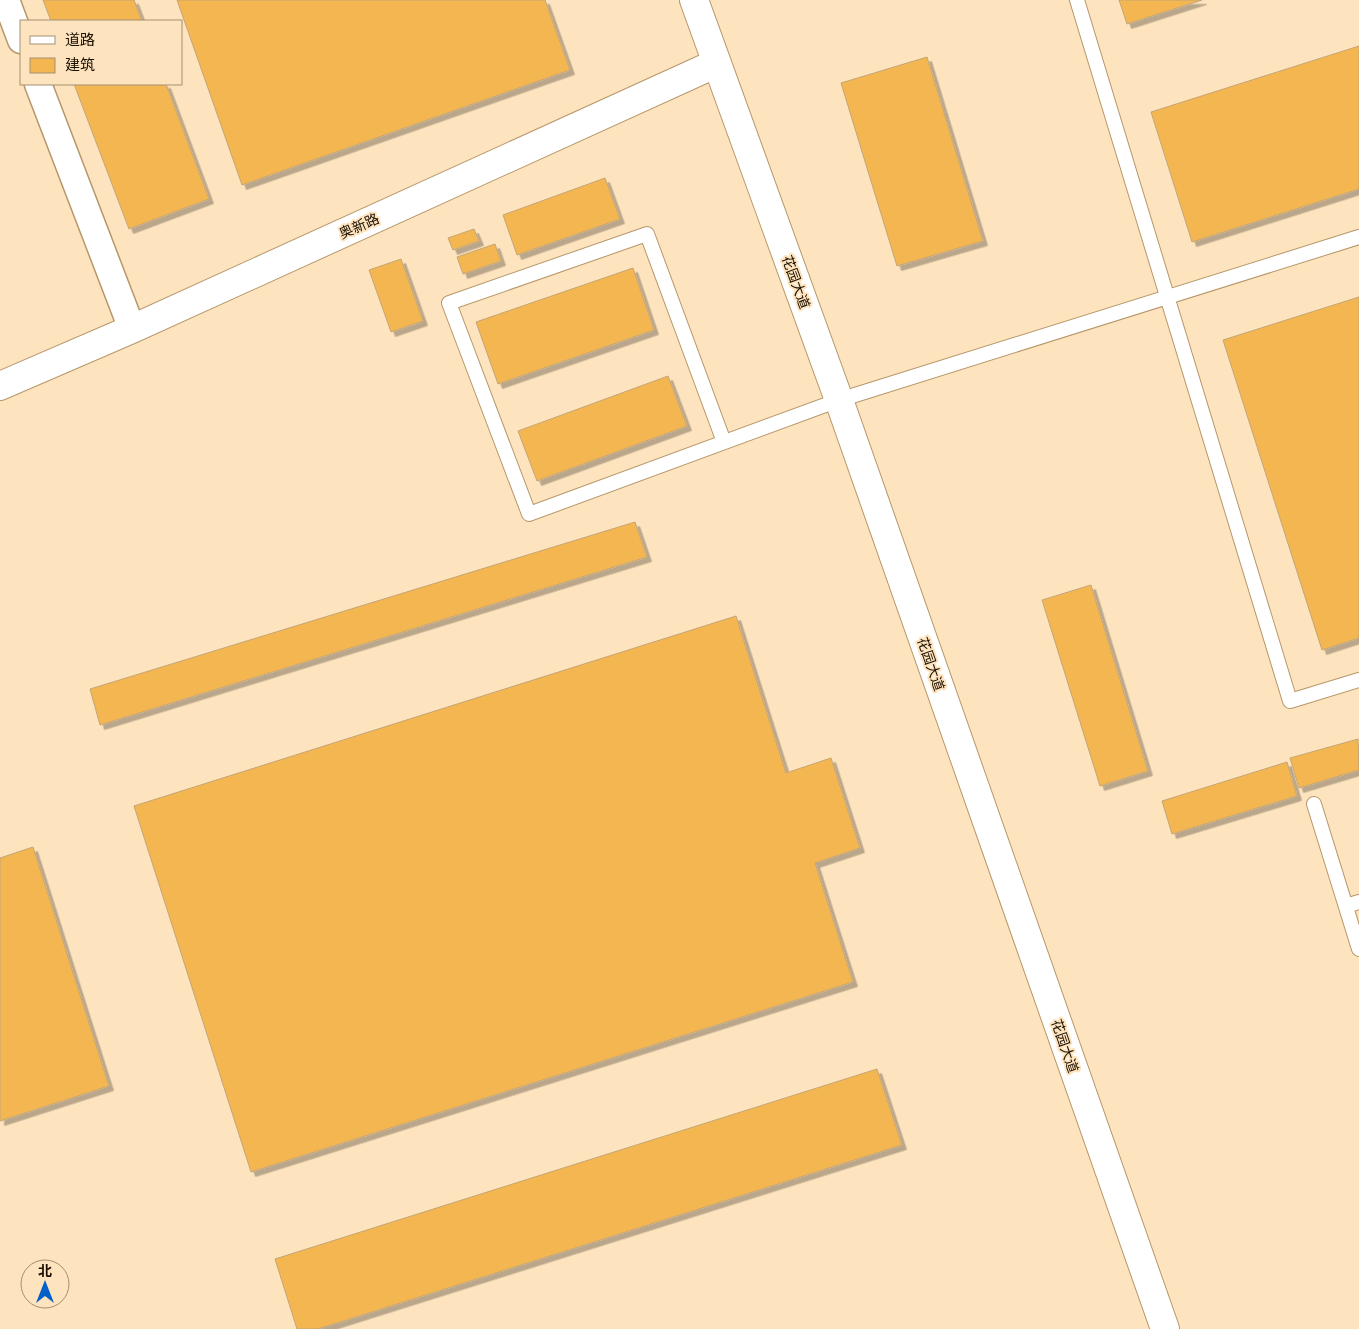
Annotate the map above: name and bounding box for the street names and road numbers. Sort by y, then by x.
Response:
street label: 奥新路 [337,210,381,242]
street label: 花园大道 [779,253,813,311]
street label: 花园大道 [914,635,948,693]
street label: 花园大道 [1048,1017,1082,1075]

